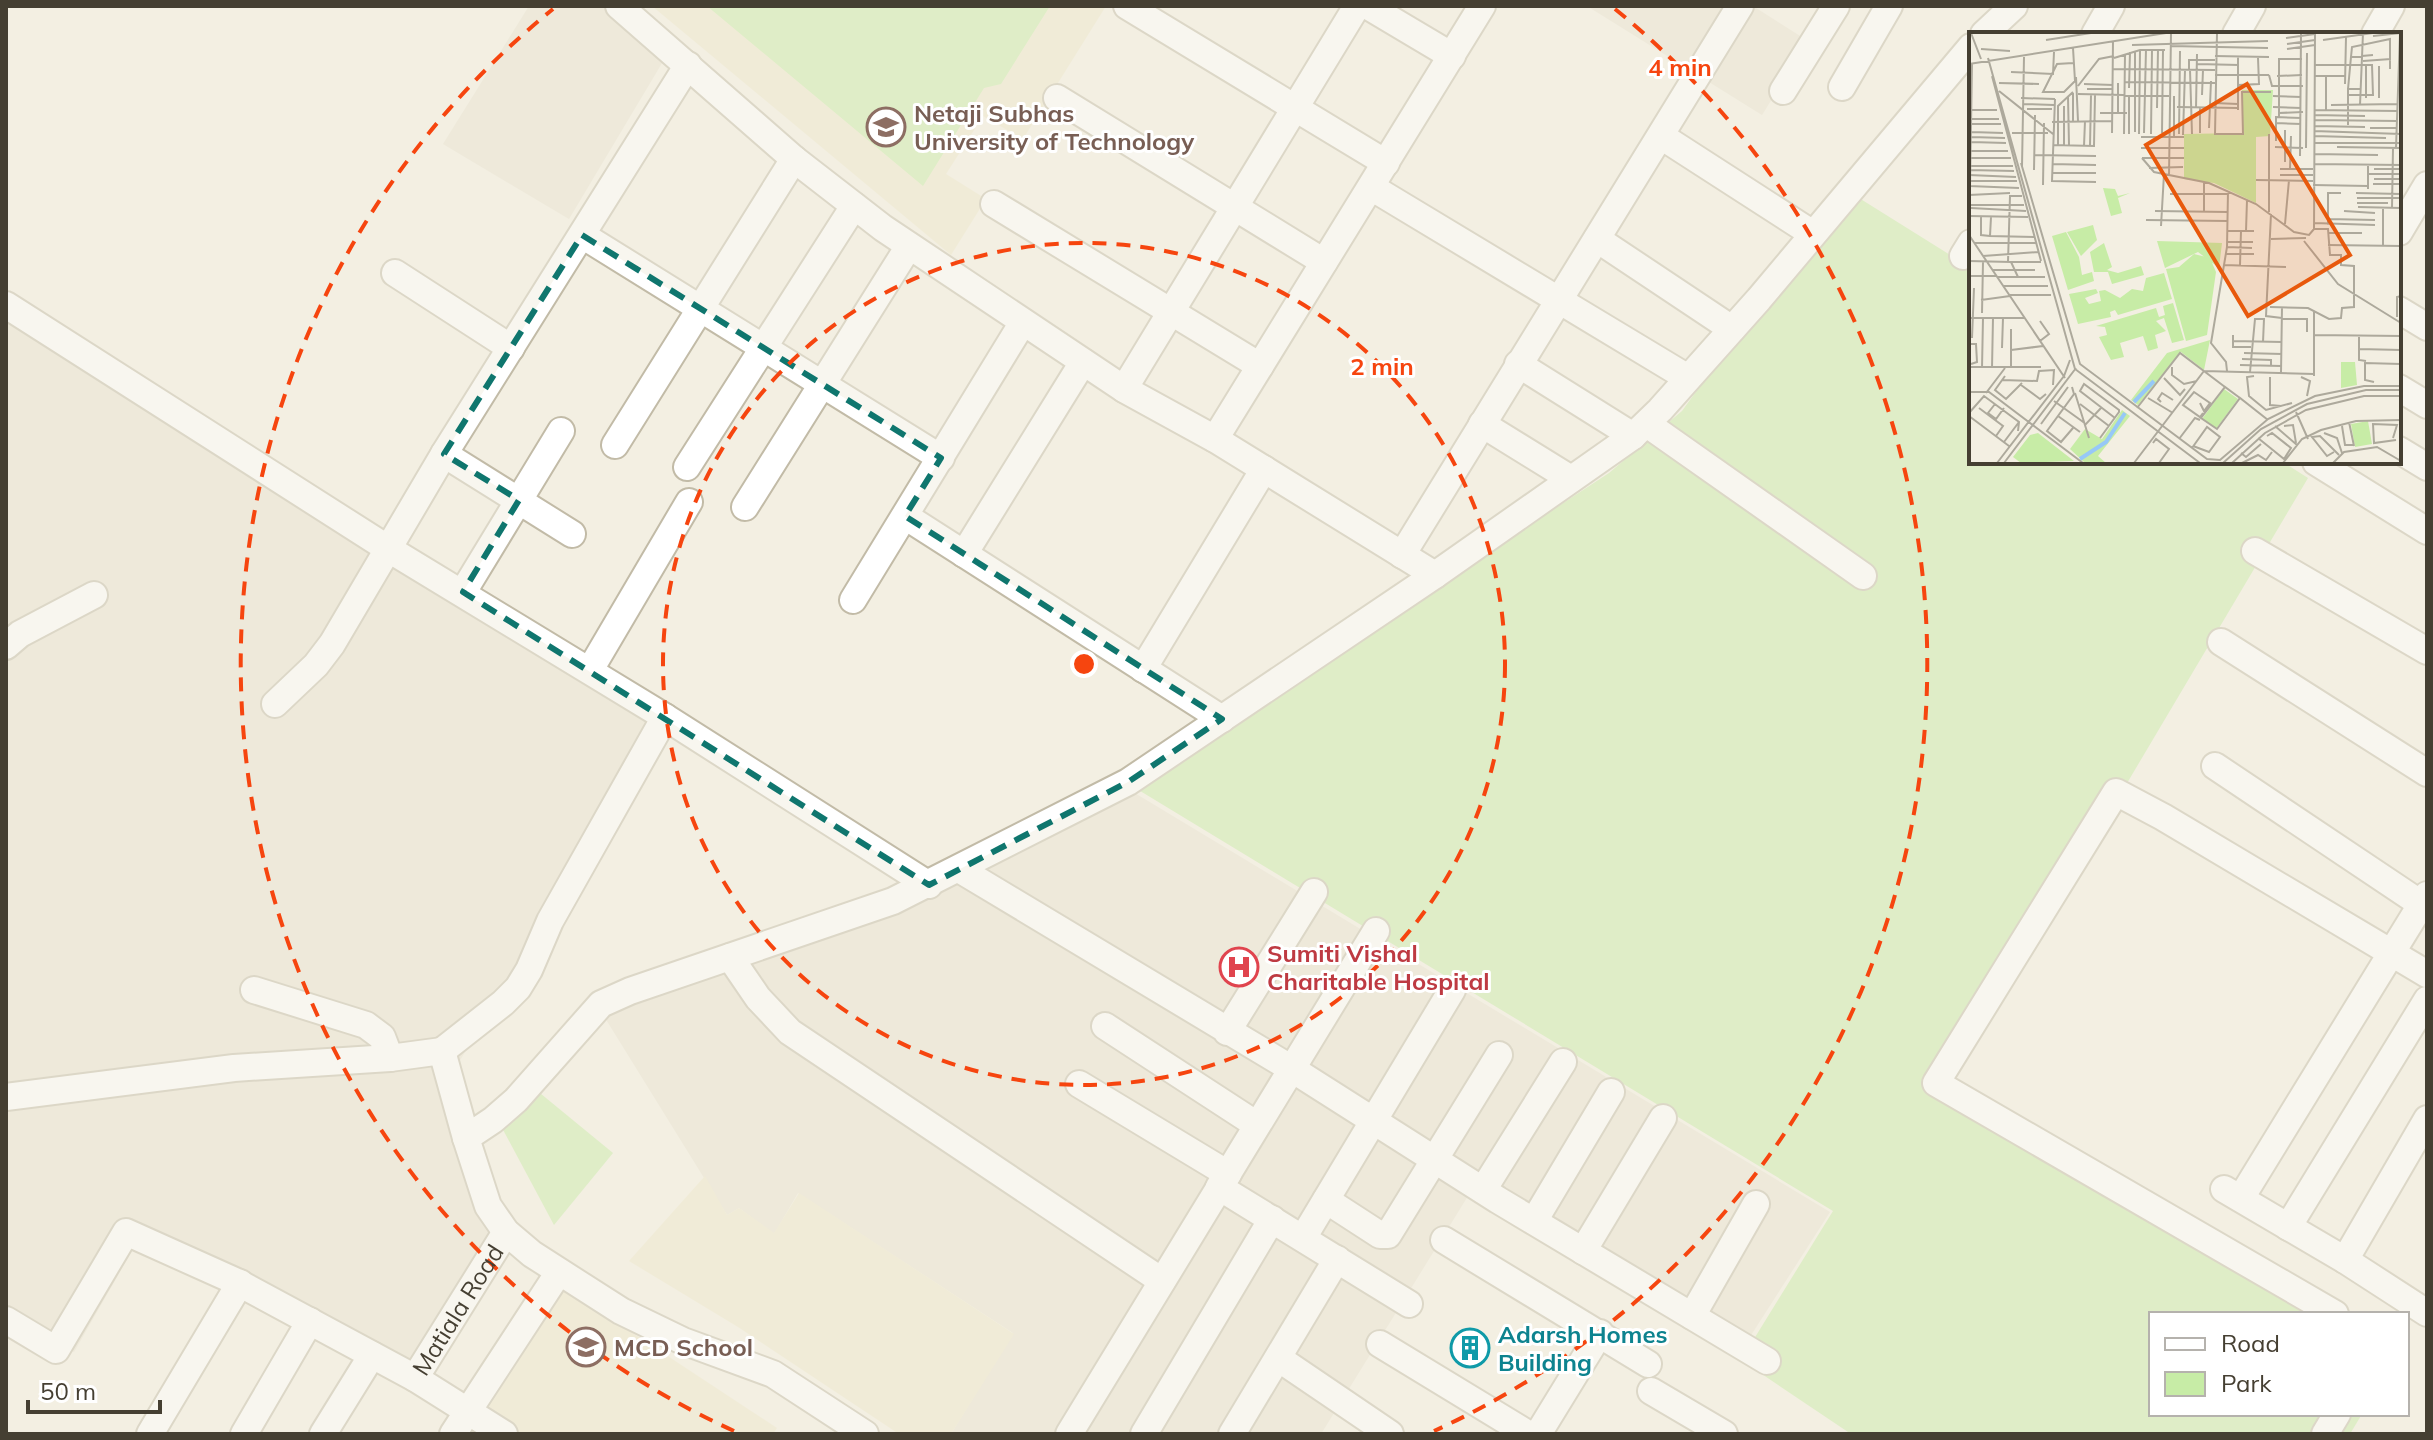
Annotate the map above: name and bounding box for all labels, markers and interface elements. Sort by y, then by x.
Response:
inset map [1969,32,2401,464]
text: 4 min [1648,52,1712,82]
place label: Netaji Subhas University of Technology [914,98,1195,156]
school or university icon: Netaji Subhas University of Technology [865,106,907,148]
text: 2 min [1350,351,1414,381]
centre of rings [1070,650,1098,678]
place label: Sumiti Vishal Charitable Hospital [1267,938,1490,996]
hospital icon: Sumiti Vishal Charitable Hospital [1218,946,1260,988]
street label: Matiala Road [406,1239,510,1381]
legend [2149,1312,2409,1416]
place label: Adarsh Homes Building [1498,1319,1668,1377]
school or university icon: MCD School [565,1326,607,1368]
building icon: Adarsh Homes Building [1449,1327,1491,1369]
text: Road [2221,1328,2280,1358]
place label: MCD School [614,1332,753,1362]
scale bar [28,1364,160,1414]
text: Park [2221,1368,2272,1398]
text: 50 m [40,1376,96,1406]

